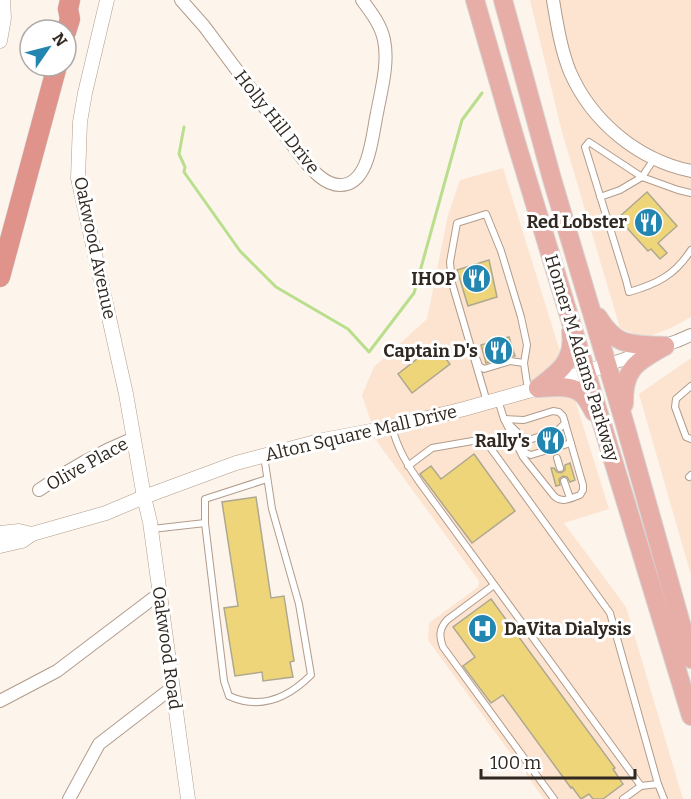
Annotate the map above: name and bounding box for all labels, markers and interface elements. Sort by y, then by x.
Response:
north arrow [18,18,78,78]
text: N [49,29,71,50]
street label: Holly Hill Drive [230,66,324,178]
street label: Oakwood Avenue [69,175,121,321]
restaurant icon: Red Lobster [632,206,664,238]
place label: Red Lobster [526,211,628,233]
street label: Homer M Adams Parkway [540,252,624,465]
restaurant icon: IHOP [461,263,493,295]
place label: IHOP [411,268,456,290]
restaurant icon: Captain D's [483,335,515,367]
place label: Captain D's [383,340,478,362]
street label: Alton Square Mall Drive [263,400,459,466]
restaurant icon: Rally's [535,425,567,457]
place label: Rally's [475,430,530,452]
street label: Olive Place [42,433,132,495]
street label: Oakwood Road [147,585,187,711]
hospital icon: DaVita Dialysis [467,613,499,645]
place label: DaVita Dialysis [504,618,632,640]
scale bar [481,742,636,780]
text: 100 m [490,752,541,774]

